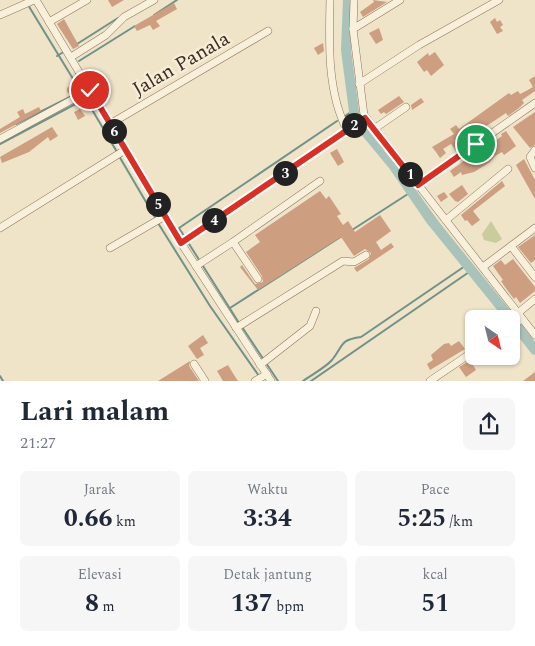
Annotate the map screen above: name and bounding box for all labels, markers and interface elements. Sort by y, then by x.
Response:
street label: Jalan Panala [127,24,236,104]
pin [69,69,111,111]
icon: check [76,76,104,104]
pin: 2 [342,112,366,138]
text: 2 [351,115,358,136]
pin: 6 [102,118,126,144]
text: 6 [111,121,118,142]
pin [455,123,497,165]
icon: arrive [462,130,490,158]
pin: 3 [272,160,298,186]
pin: 1 [398,162,422,186]
text: 3 [282,163,289,184]
text: 1 [407,164,414,185]
pin: 5 [146,192,170,216]
text: 5 [155,194,162,215]
pin: 4 [202,208,226,232]
text: 4 [211,210,218,231]
north arrow [465,310,520,365]
map controls [465,310,520,365]
text: Lari malam [20,390,169,433]
button: share [463,398,515,450]
text: 21:27 [20,431,56,455]
text: Jarak [84,479,116,500]
text: Waktu [247,479,288,500]
text: Pace [421,479,450,500]
text: 0.66 [64,500,113,538]
text: 3:34 [243,500,292,538]
text: 5:25 [397,500,446,538]
text: km [113,511,136,532]
text: /km [446,511,473,532]
text: Elevasi [78,564,122,585]
text: Detak jantung [223,564,312,585]
text: kcal [423,564,448,585]
text: 8 [85,585,99,623]
text: 137 [231,585,273,623]
text: 51 [421,585,449,623]
text: m [99,596,115,617]
text: bpm [273,596,304,617]

